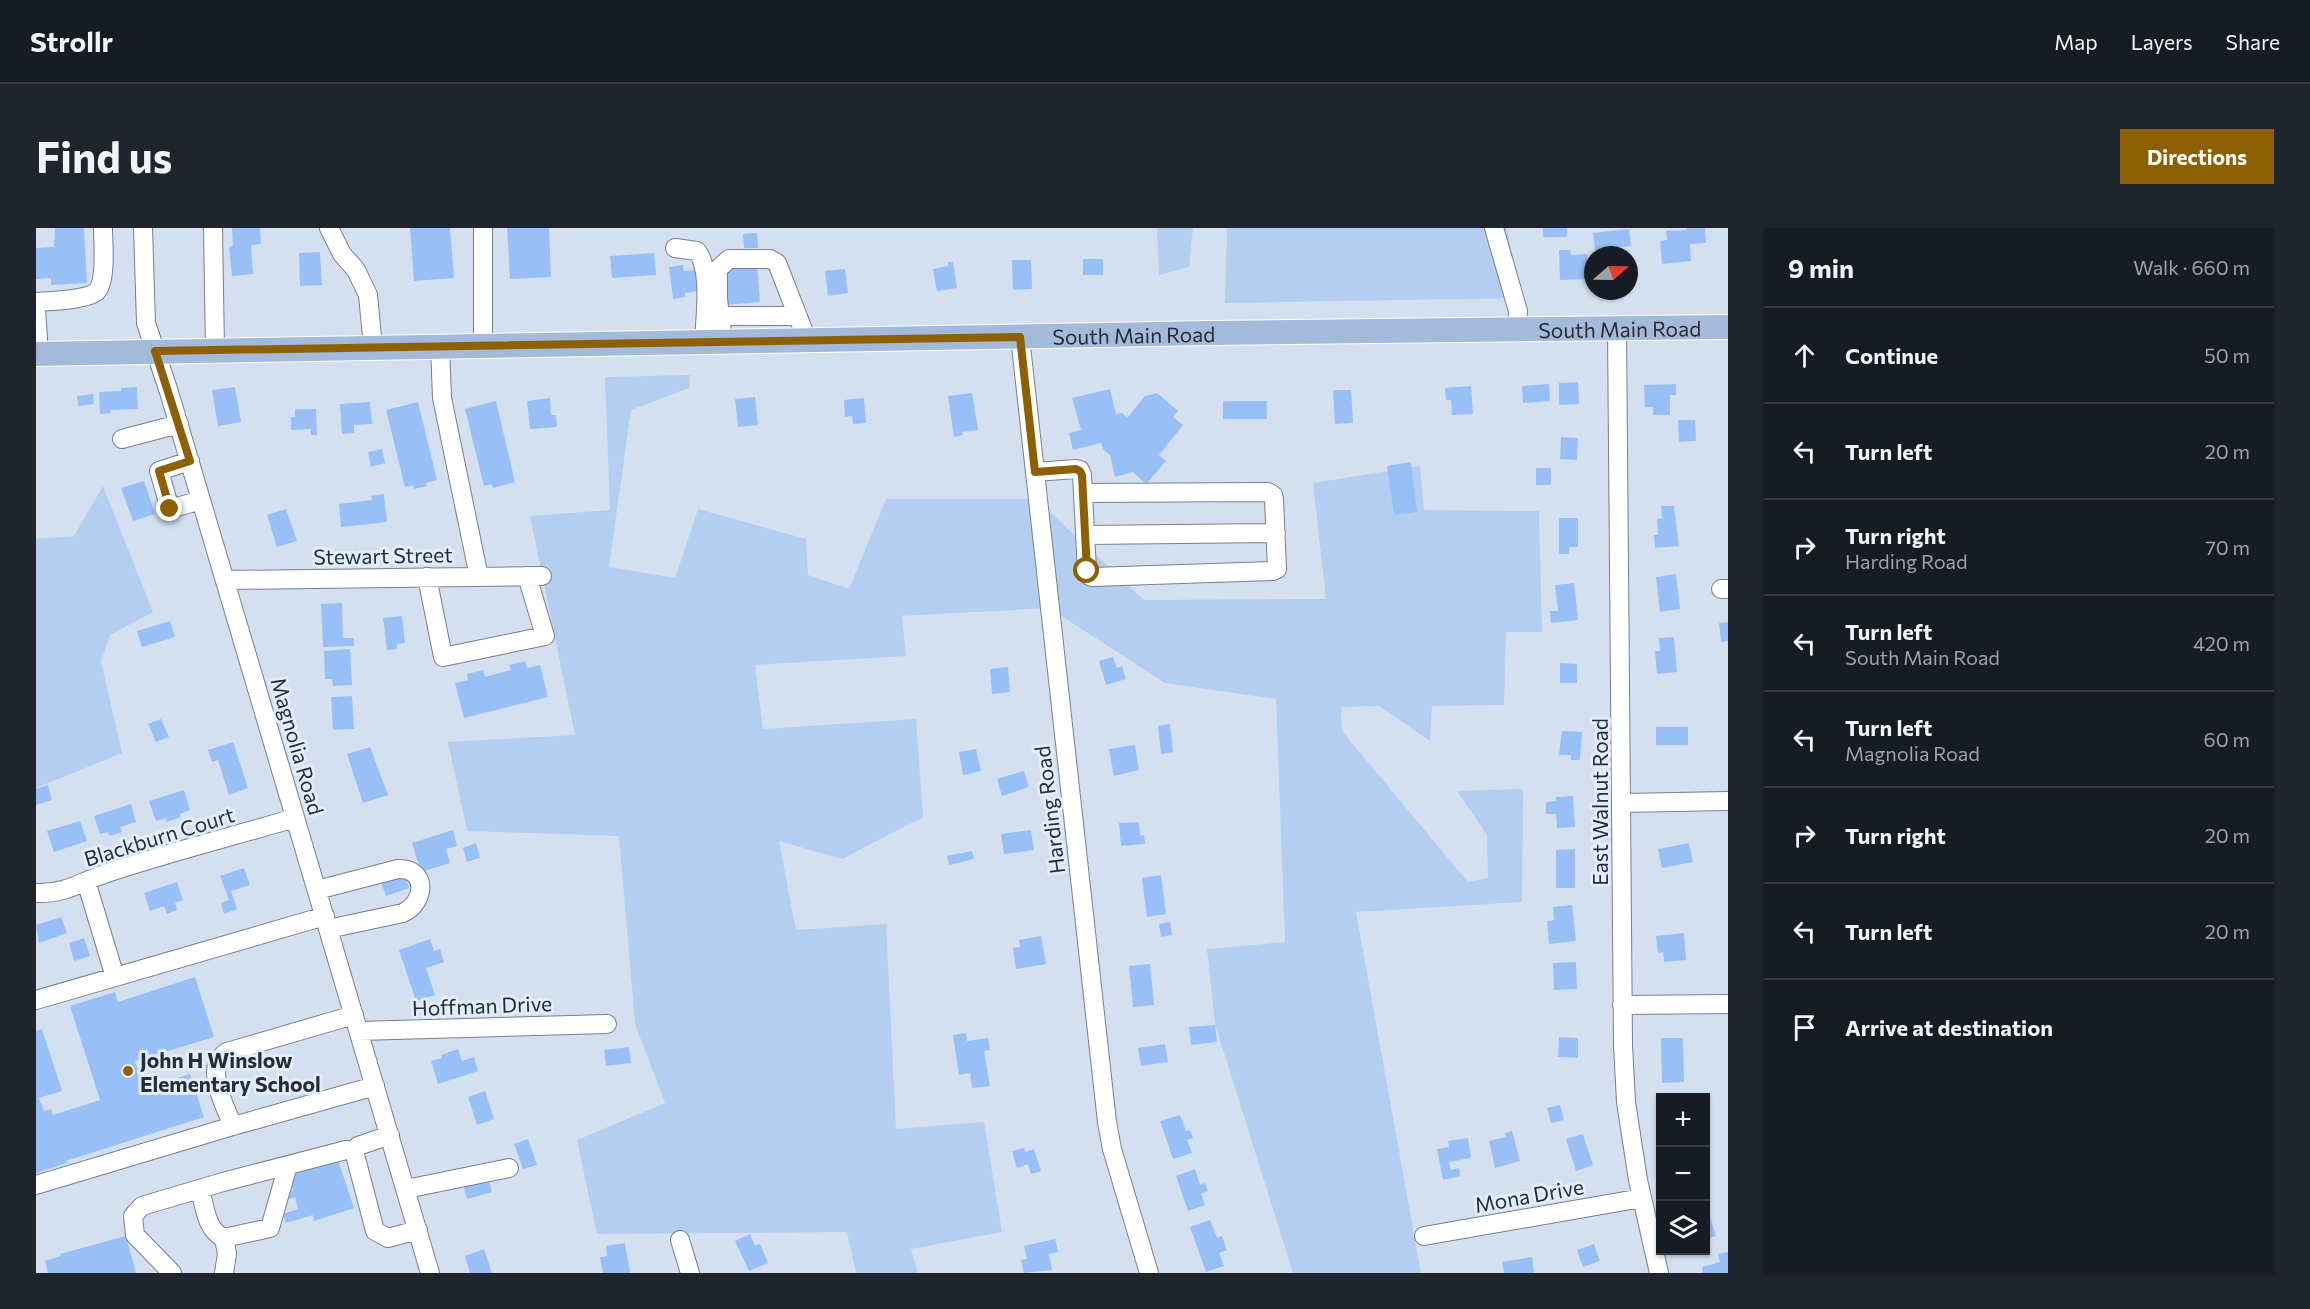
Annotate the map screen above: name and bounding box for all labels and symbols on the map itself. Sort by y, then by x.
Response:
north arrow [1584,246,1638,300]
street label: South Main Road [1538,315,1701,342]
street label: South Main Road [1052,320,1215,348]
route end [156,495,182,521]
street label: Stewart Street [313,541,453,569]
route start [1073,557,1099,583]
street label: Magnolia Road [266,674,330,818]
street label: East Walnut Road [1587,718,1612,886]
street label: Harding Road [1029,745,1069,875]
street label: Blackburn Court [81,801,237,871]
street label: Hoffman Drive [411,990,553,1020]
place label: John H Winslow Elementary School [140,1047,321,1096]
marker: John H Winslow Elementary School [121,1064,135,1078]
street label: Mona Drive [1472,1173,1586,1217]

